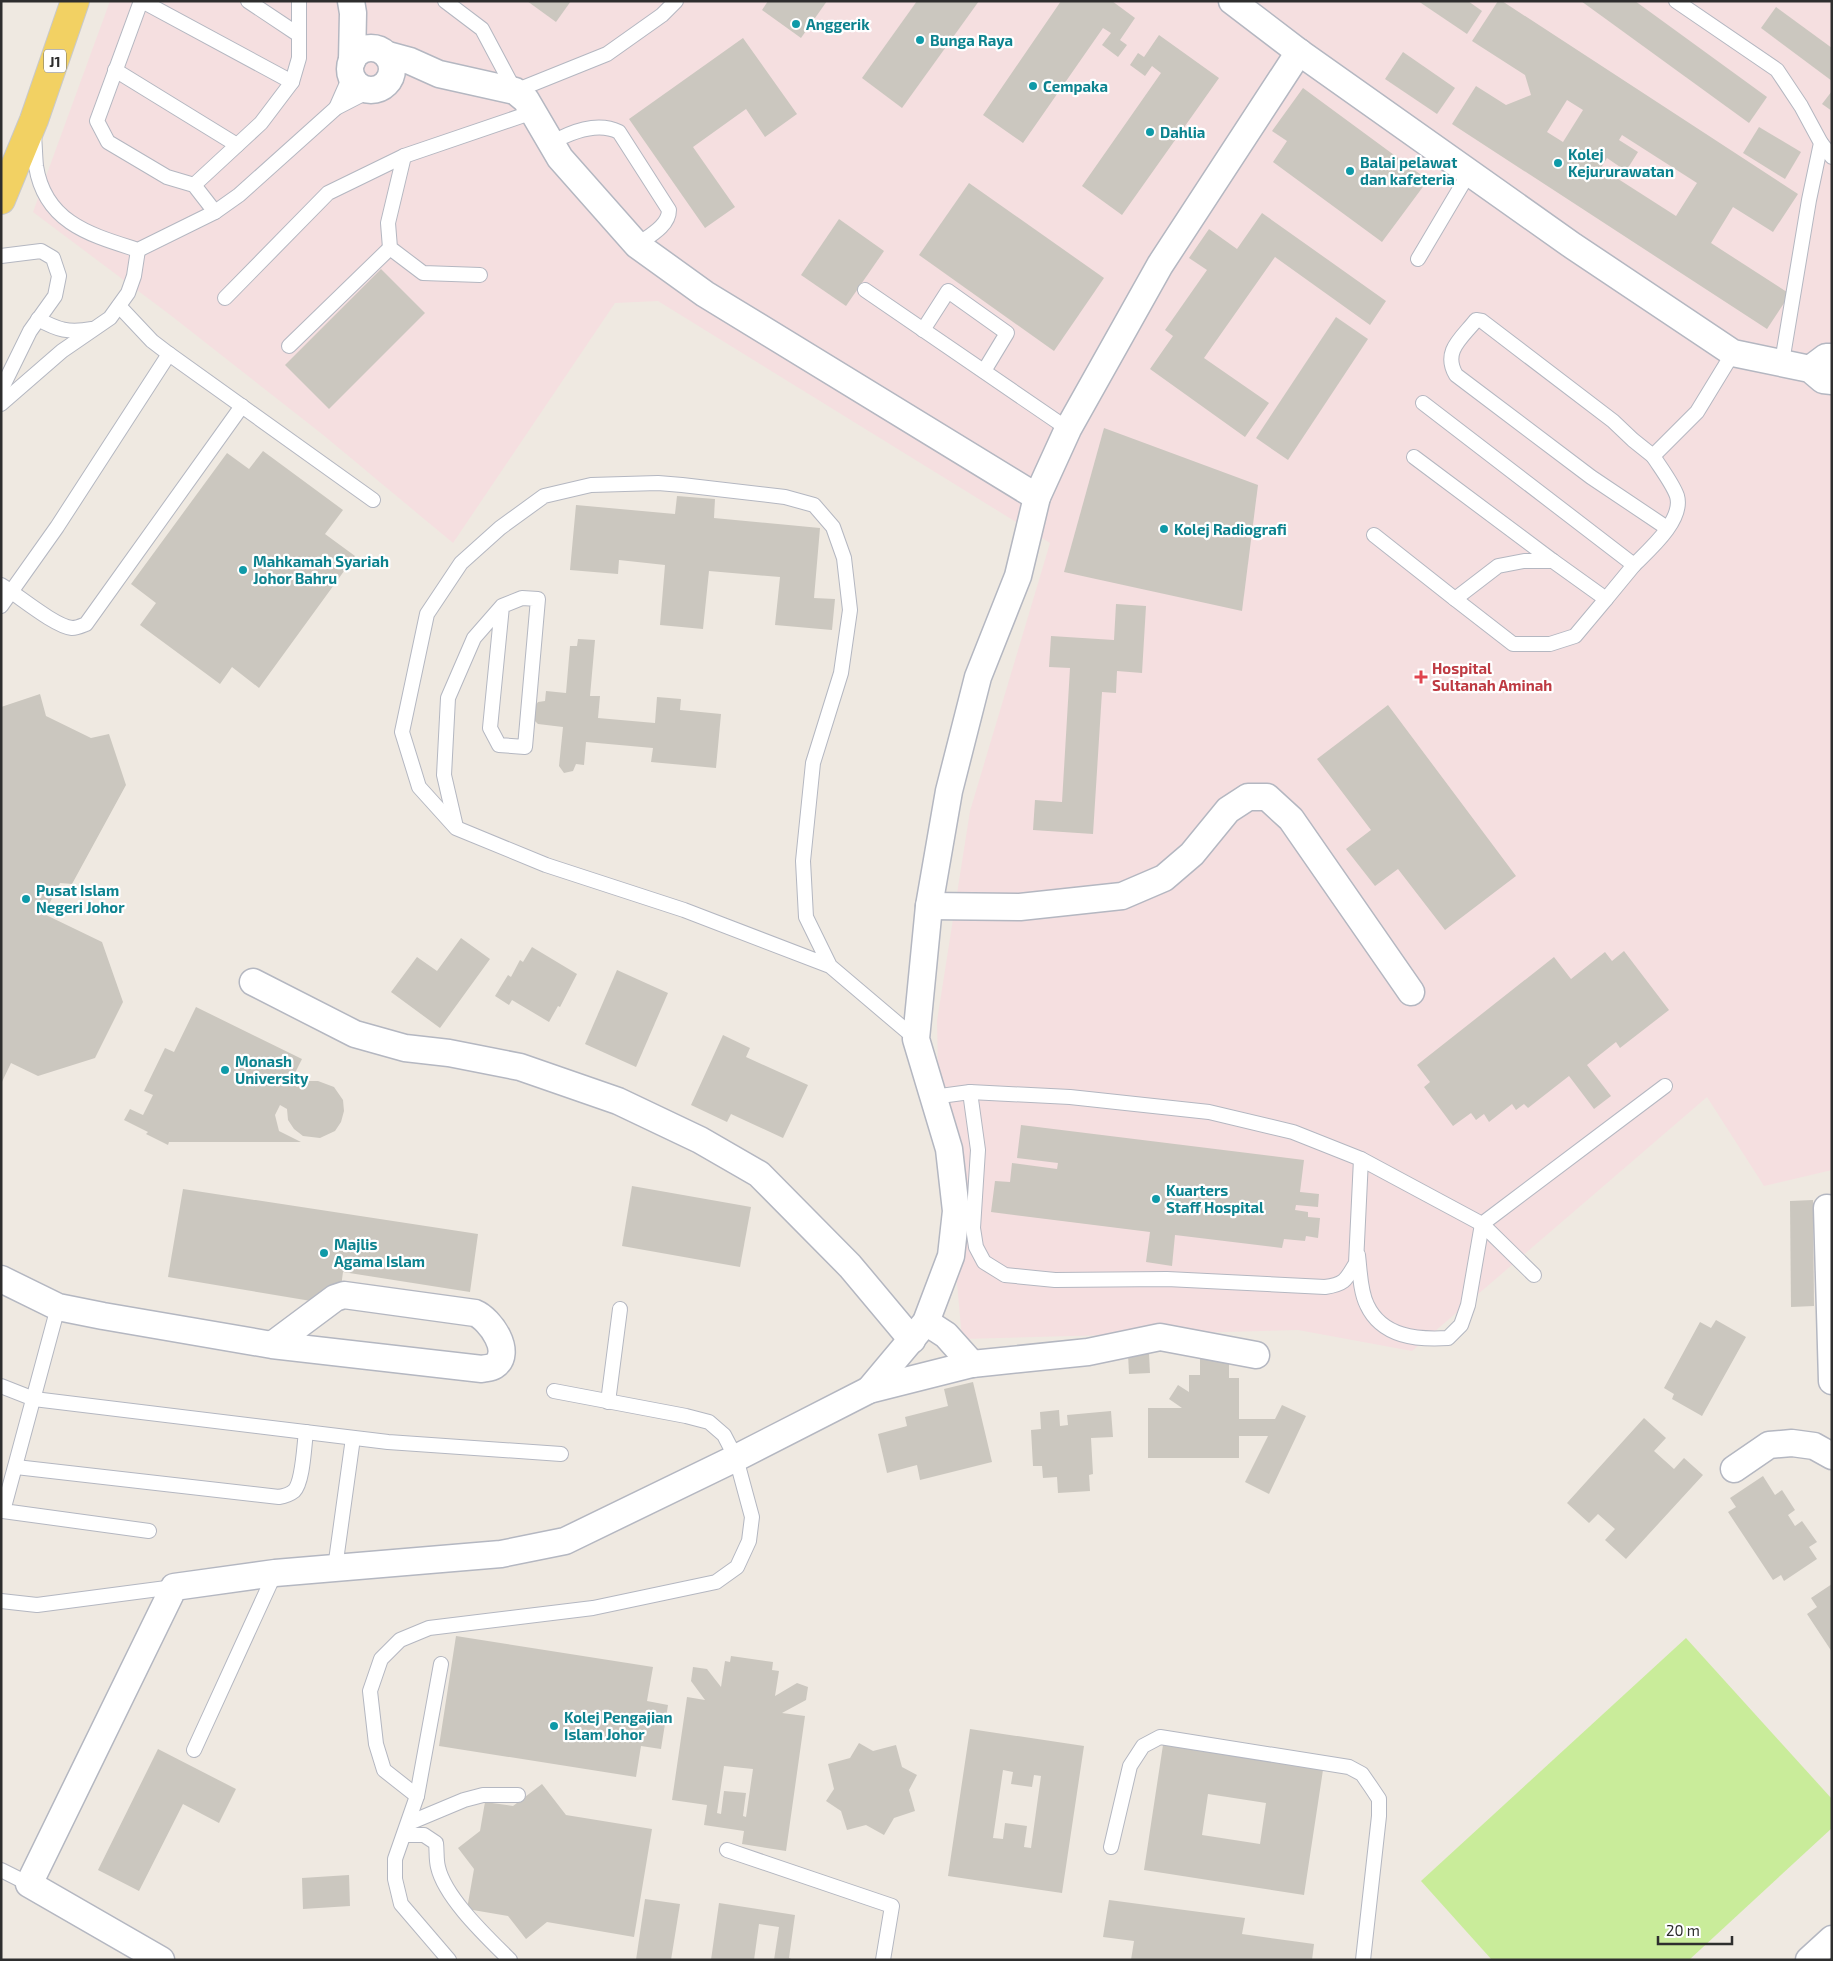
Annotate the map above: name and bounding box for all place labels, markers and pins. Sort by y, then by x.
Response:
place label: Anggerik [806,15,870,33]
marker: Anggerik [790,18,802,30]
place label: Bunga Raya [930,31,1013,50]
marker: Bunga Raya [914,34,926,46]
place label: Cempaka [1043,77,1108,95]
marker: Cempaka [1027,80,1039,92]
place label: Dahlia [1160,123,1205,141]
marker: Dahlia [1144,126,1156,138]
place label: Kolej Kejururawatan [1568,145,1674,180]
place label: Balai pelawat dan kafeteria [1360,153,1457,188]
marker: Kolej Kejururawatan [1552,157,1564,169]
marker: Balai pelawat dan kafeteria [1344,165,1356,177]
place label: Kolej Radiografi [1174,520,1287,538]
marker: Kolej Radiografi [1158,523,1170,535]
place label: Mahkamah Syariah Johor Bahru [253,552,389,587]
marker: Mahkamah Syariah Johor Bahru [237,564,249,576]
place label: Hospital Sultanah Aminah [1432,659,1552,694]
marker: Hospital Sultanah Aminah [1414,670,1428,684]
place label: Pusat Islam Negeri Johor [36,881,125,916]
marker: Pusat Islam Negeri Johor [20,893,32,905]
place label: Monash University [235,1052,309,1088]
marker: Monash University [219,1064,231,1076]
place label: Kuarters Staff Hospital [1166,1181,1264,1216]
marker: Kuarters Staff Hospital [1150,1193,1162,1205]
place label: Majlis Agama Islam [334,1235,425,1270]
marker: Majlis Agama Islam [318,1247,330,1259]
place label: Kolej Pengajian Islam Johor [564,1708,673,1743]
marker: Kolej Pengajian Islam Johor [548,1720,560,1732]

